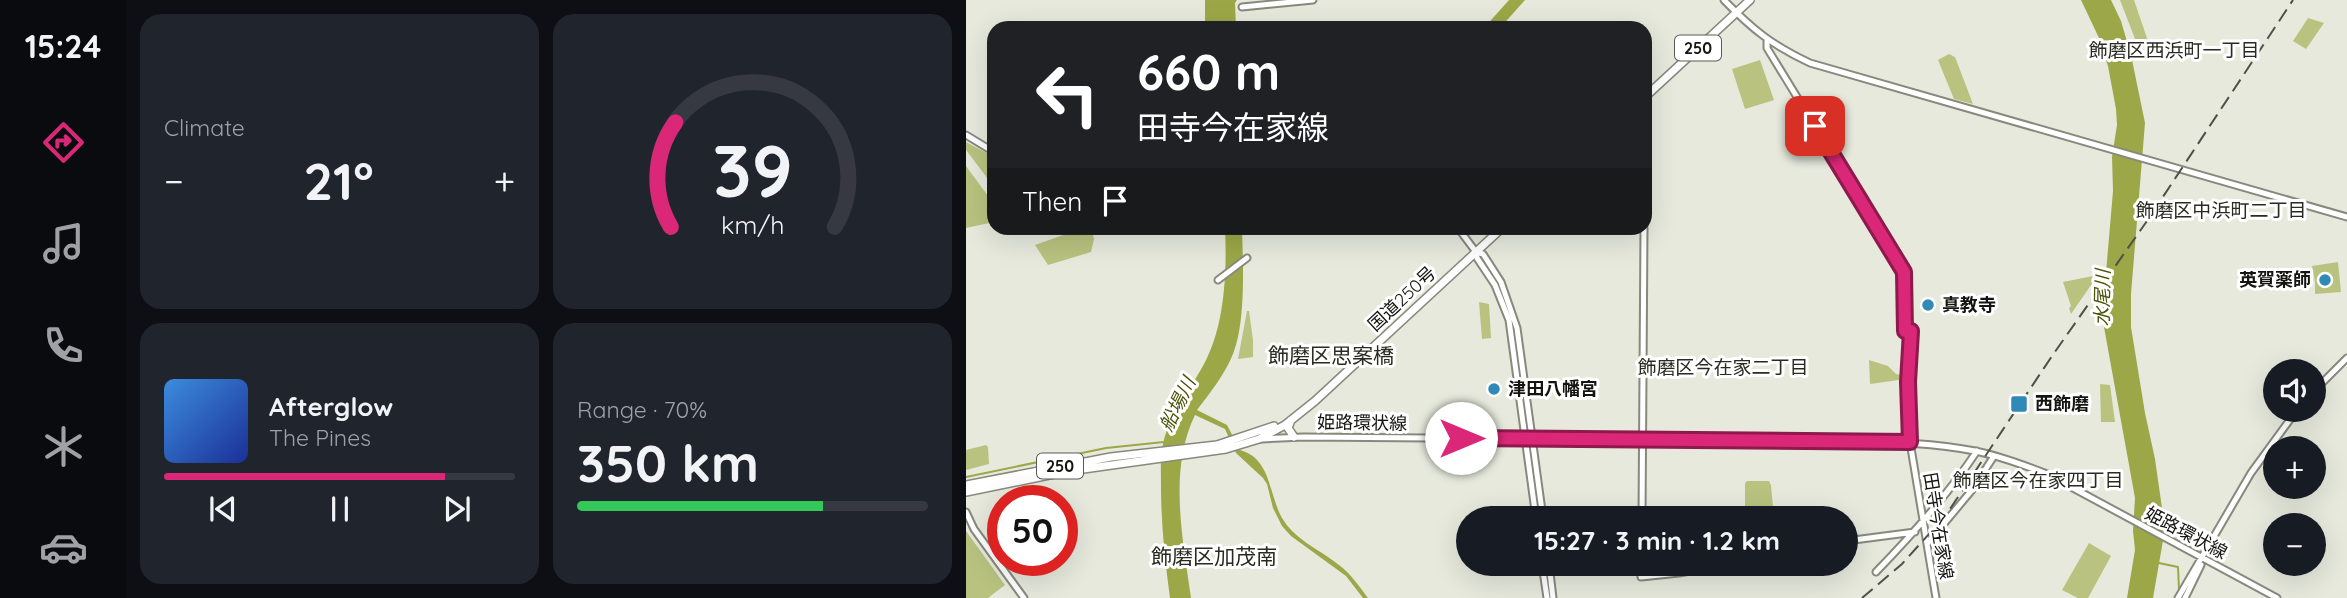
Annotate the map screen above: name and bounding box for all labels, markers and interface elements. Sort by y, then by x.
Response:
text: 15:24 [25,26,101,66]
road number: 250 [1675,36,1721,60]
district label: 飾磨区西浜町一丁目 [2088,38,2260,62]
text: 660 m [1137,41,1280,102]
icon: left [1022,49,1113,140]
pin [1785,96,1845,156]
text: 田寺今在家線 [1137,107,1329,147]
icon: arrive [1796,107,1834,145]
text: Climate [164,113,245,142]
icon: directions [39,118,88,167]
text: 39 [712,125,793,216]
text: 21° [304,148,374,213]
text: − [164,157,184,205]
text: + [494,157,515,205]
icon: arrive [1096,182,1134,220]
text: Then [1022,185,1082,218]
district label: 飾磨区中浜町二丁目 [2135,198,2307,222]
text: km/h [721,209,784,240]
icon: music [39,219,88,268]
street label: 国道250号 [1363,261,1440,336]
water label: 水尾川 [2090,267,2115,327]
place label: 英賀薬師 [2239,268,2311,291]
marker: 英賀薬師 [2317,272,2333,288]
place label: 真教寺 [1942,293,1996,316]
marker: 真教寺 [1920,297,1936,313]
icon: phone [39,321,88,370]
district label: 飾磨区思案橋 [1268,342,1394,368]
district label: 飾磨区今在家二丁目 [1637,355,1809,379]
map controls [2263,359,2326,576]
button: sound [2263,359,2326,422]
water label: 船場川 [1154,371,1201,435]
place label: 津田八幡宮 [1508,377,1598,400]
marker: 津田八幡宮 [1486,381,1502,397]
text: Afterglow [269,390,393,423]
place label: 西飾磨 [2035,392,2089,415]
marker: 西飾磨 [2009,394,2029,414]
text: Range · 70% [577,395,707,424]
position arrow [1424,401,1498,475]
street label: 姫路環状線 [1317,410,1407,435]
icon: climate [39,422,88,471]
text: The Pines [269,423,371,452]
text: 350 km [577,430,759,495]
button: + [2263,436,2326,499]
road number: 250 [1037,453,1083,478]
district label: 飾磨区今在家四丁目 [1952,468,2124,492]
street label: 田寺今在家線 [1919,471,1958,581]
speed limit sign: 50 [987,485,1078,576]
icon: previous [204,490,242,528]
icon: pause [321,490,359,528]
icon: next [438,490,476,528]
street label: 姫路環状線 [2141,501,2231,564]
button: − [2263,513,2326,576]
icon: car [39,523,88,572]
text: 15:27 · 3 min · 1.2 km [1534,524,1780,557]
district label: 飾磨区加茂南 [1151,543,1277,569]

